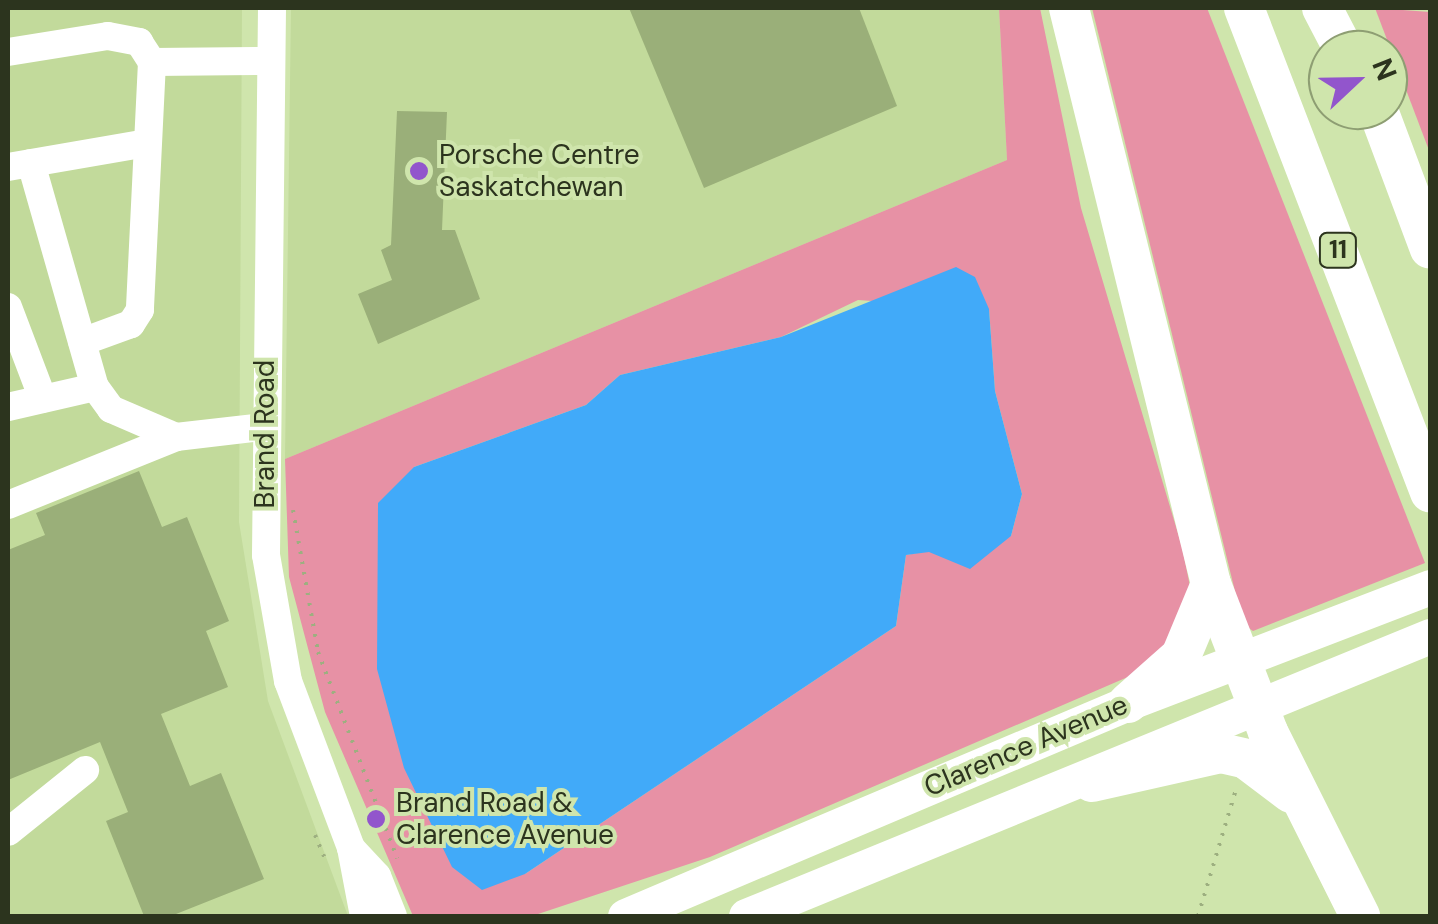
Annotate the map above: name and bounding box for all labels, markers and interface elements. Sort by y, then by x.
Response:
north arrow [1308,30,1408,130]
text: N [1363,53,1405,86]
place label: Porsche Centre Saskatchewan [439,138,640,204]
marker: Porsche Centre Saskatchewan [408,160,430,182]
road number: 11 [1318,230,1358,270]
street label: Brand Road [248,360,282,508]
street label: Clarence Avenue [919,688,1133,804]
place label: Brand Road & Clarence Avenue [396,786,614,852]
marker: Brand Road & Clarence Avenue [365,808,387,830]

